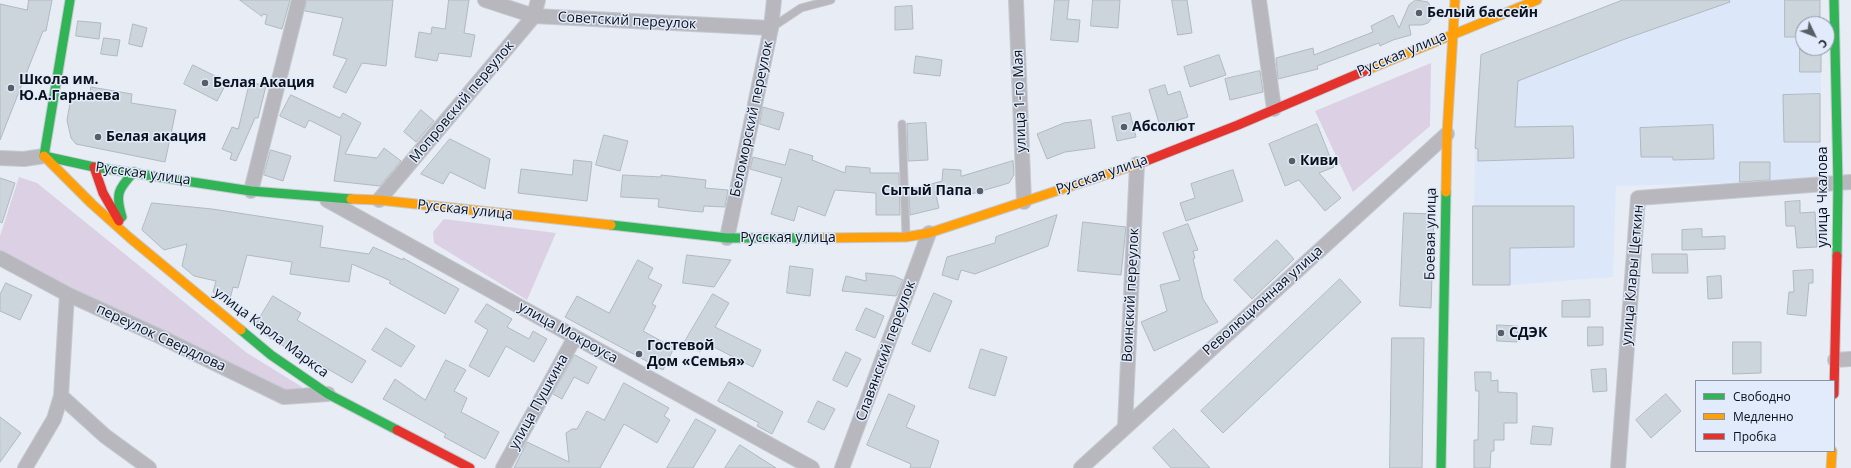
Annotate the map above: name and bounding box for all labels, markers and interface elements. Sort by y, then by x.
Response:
place label: Белый баcсейн [1427,5,1538,21]
marker: Белый баcсейн [1414,8,1424,18]
street label: Советский переулок [557,9,697,33]
north arrow [1795,16,1835,56]
street label: Русская улица [1355,28,1449,80]
text: С [1816,36,1831,52]
street label: Мопровский переулок [406,38,518,166]
street label: Беломорский переулок [727,39,777,199]
street label: улица 1-го Мая [1010,49,1030,153]
place label: Школа им. Ю.А.Гарнаева [19,72,120,104]
place label: Белая Акация [213,75,314,91]
marker: Белая Акация [200,78,210,88]
marker: Школа им. Ю.А.Гарнаева [6,83,16,93]
place label: Абсолют [1132,119,1195,135]
marker: Абсолют [1119,122,1129,132]
place label: Белая акация [106,129,206,145]
marker: Белая акация [93,132,103,142]
street label: улица Чкалова [1815,146,1831,248]
street label: Русская улица [1054,151,1150,199]
place label: Киви [1300,153,1338,169]
marker: Киви [1287,156,1297,166]
street label: Русская улица [94,159,192,189]
place label: Сытый Папа [881,183,972,199]
marker: Сытый Папа [975,186,985,196]
street label: Боевая улица [1422,188,1440,280]
street label: Русская улица [417,197,513,223]
street label: улица Клары Цеткин [1618,204,1648,346]
street label: Воинский переулок [1119,228,1143,362]
street label: Русская улица [740,230,836,246]
street label: Революционная улица [1199,243,1327,359]
street label: Славянский переулок [853,278,919,424]
street label: улица Карла Маркса [210,284,332,382]
street label: улица Мокроуса [515,299,621,367]
street label: переулок Свердлова [94,301,228,375]
place label: СДЭК [1509,325,1547,341]
marker: СДЭК [1496,328,1506,338]
place label: Гостевой Дом «Семья» [647,338,745,370]
marker: Гостевой Дом «Семья» [634,349,644,359]
street label: улица Пушкина [506,351,572,453]
legend [1695,380,1835,452]
text: Свободно [1733,388,1791,405]
text: Медленно [1733,408,1793,425]
text: Пробка [1733,428,1776,445]

